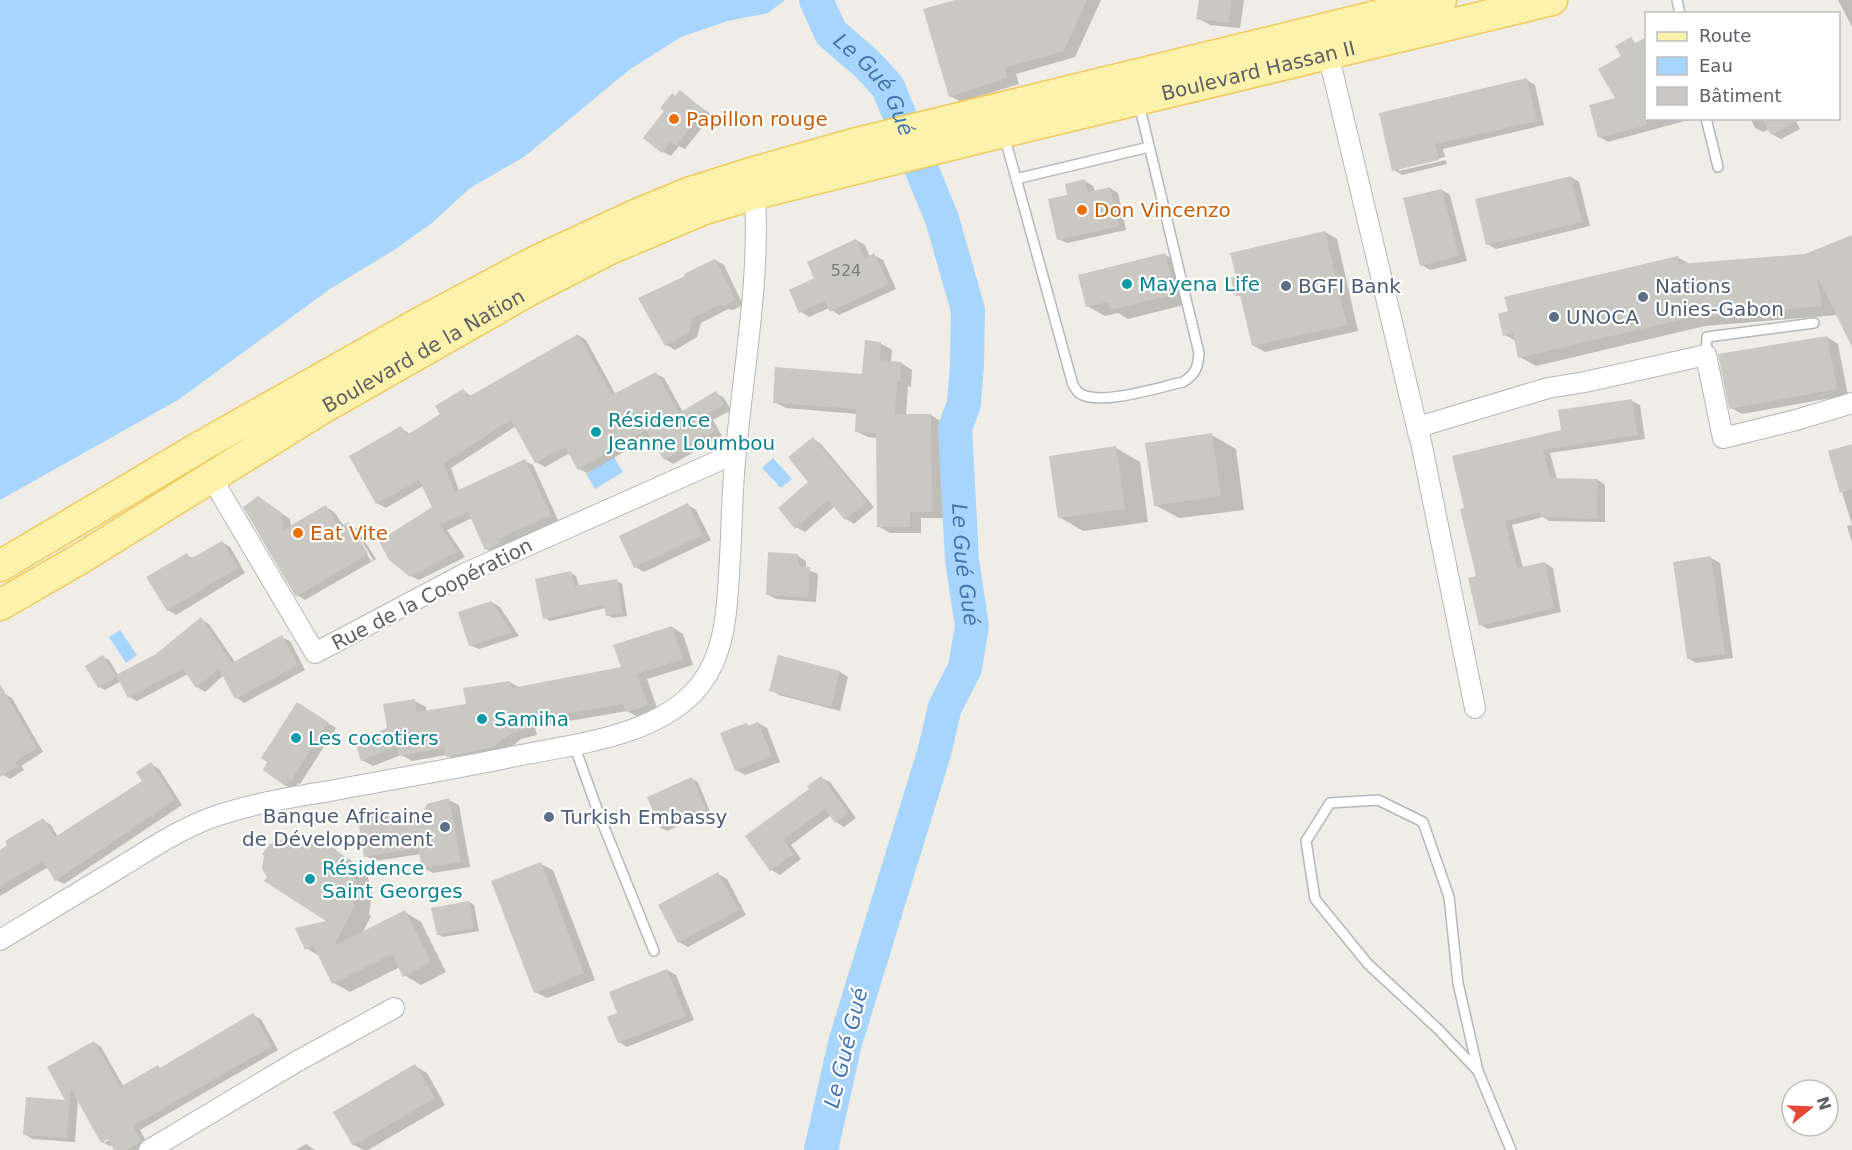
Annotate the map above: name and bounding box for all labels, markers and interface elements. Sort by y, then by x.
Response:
legend [1645,12,1840,120]
text: Route [1699,25,1751,46]
water label: Le Gué Gué [829,29,919,139]
street label: Boulevard Hassan II [1159,36,1358,106]
text: Eau [1699,55,1733,76]
text: Bâtiment [1699,85,1782,106]
place label: Papillon rouge [686,107,828,131]
marker: Papillon rouge [667,112,681,126]
place label: Don Vincenzo [1094,198,1231,222]
marker: Don Vincenzo [1075,203,1089,217]
house number: 524 [831,261,861,280]
place label: Mayena Life [1139,272,1260,296]
place label: BGFI Bank [1298,274,1401,298]
place label: Nations Unies-Gabon [1655,274,1784,321]
marker: Mayena Life [1120,277,1134,291]
marker: BGFI Bank [1279,279,1293,293]
street label: Boulevard de la Nation [318,284,529,418]
marker: Nations Unies-Gabon [1636,290,1650,304]
place label: UNOCA [1566,305,1639,329]
marker: UNOCA [1547,310,1561,324]
place label: Résidence Jeanne Loumbou [606,408,775,455]
marker: Résidence Jeanne Loumbou [589,425,603,439]
water label: Le Gué Gué [947,503,984,628]
place label: Eat Vite [310,521,388,545]
marker: Eat Vite [291,526,305,540]
street label: Rue de la Coopération [328,533,536,655]
place label: Samiha [494,707,569,731]
marker: Samiha [475,712,489,726]
place label: Les cocotiers [308,726,439,750]
marker: Les cocotiers [289,731,303,745]
place label: Banque Africaine de Développement [242,804,433,851]
place label: Turkish Embassy [560,805,728,829]
marker: Turkish Embassy [542,810,556,824]
marker: Banque Africaine de Développement [438,820,452,834]
place label: Résidence Saint Georges [322,856,463,903]
marker: Résidence Saint Georges [303,872,317,886]
water label: Le Gué Gué [819,985,873,1111]
north arrow [1780,1078,1840,1138]
text: N [1813,1094,1835,1113]

